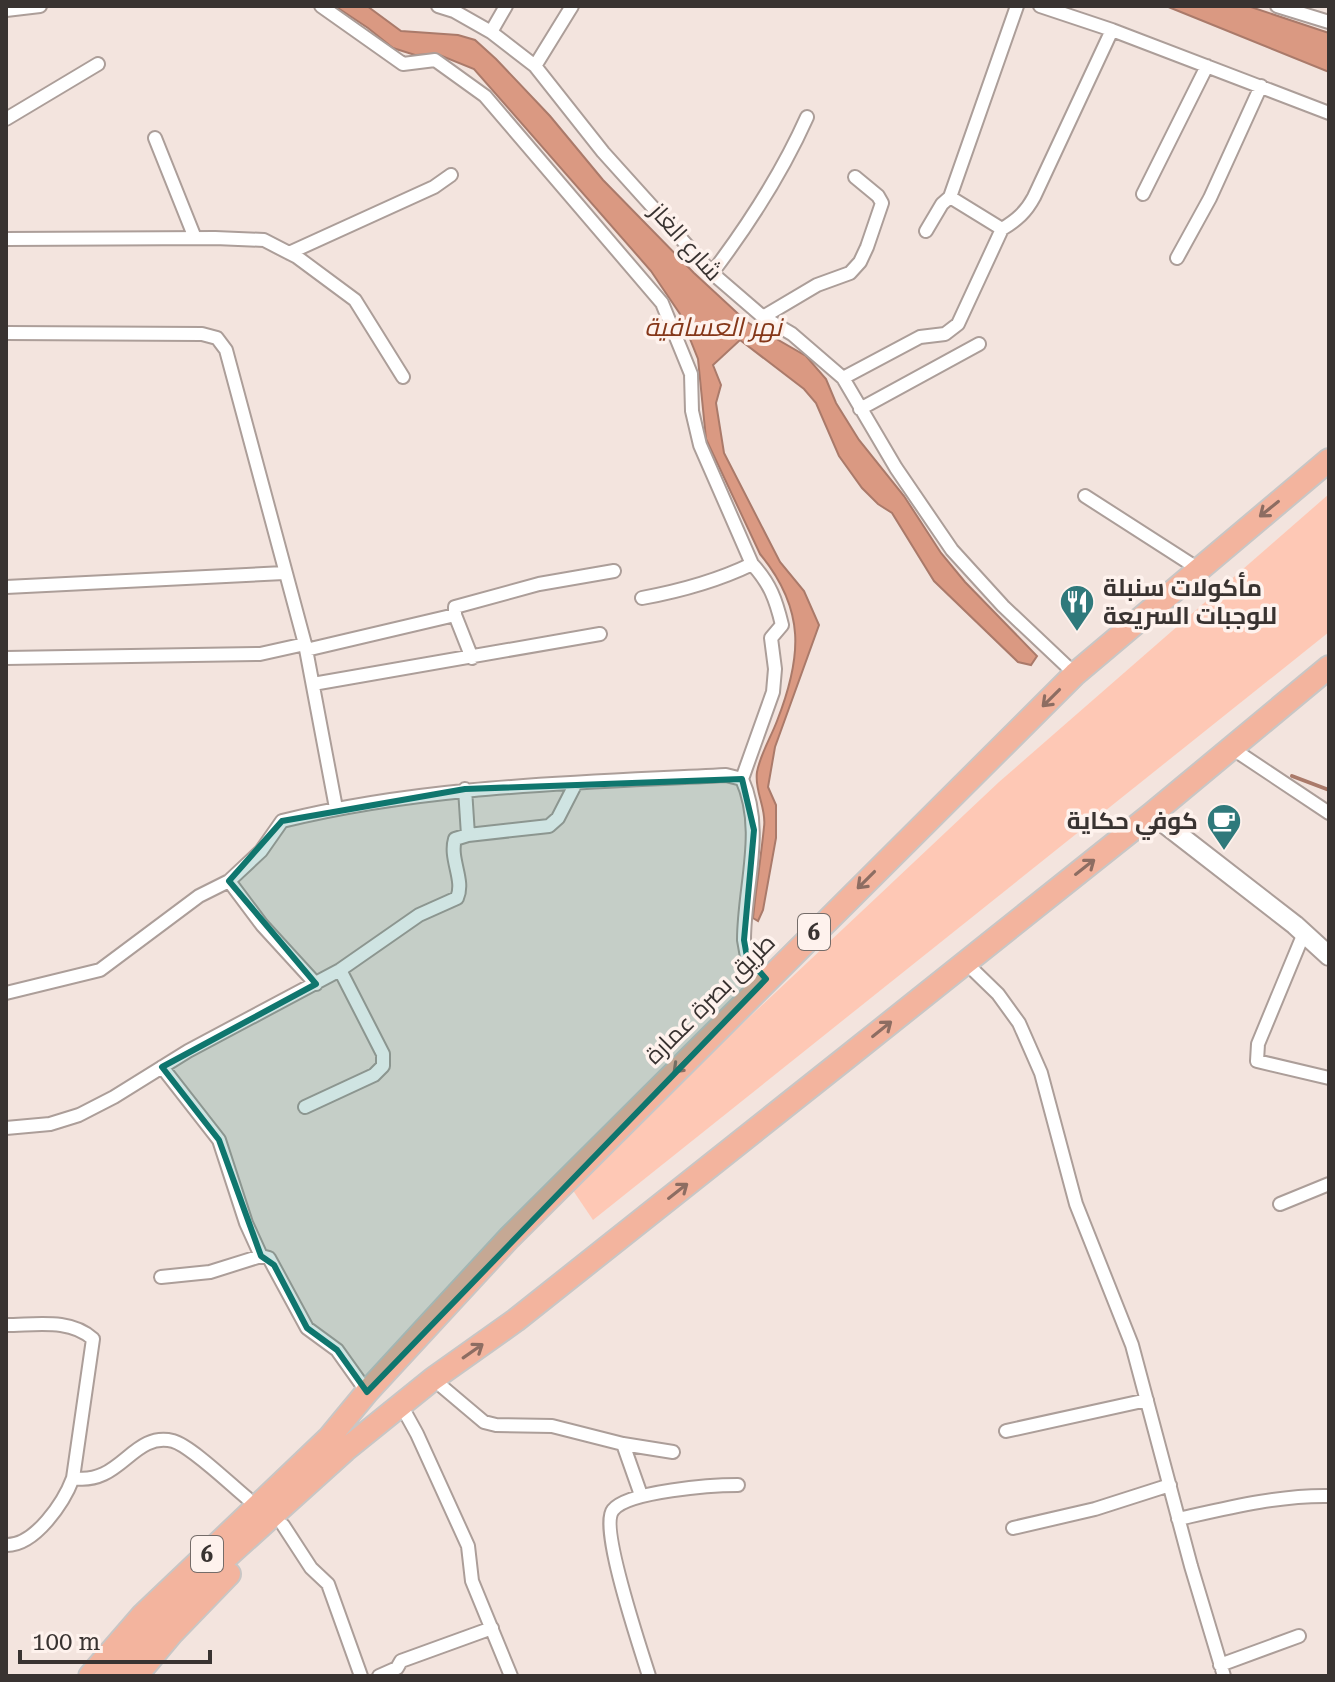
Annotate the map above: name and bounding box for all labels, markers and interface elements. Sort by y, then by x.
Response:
street label: شارع الغاز [641,196,728,288]
water label: نهر العسافية [644,312,785,343]
one-way arrow [1259,500,1280,518]
place label: مأكولات سنبلة للوجبات السريعة [1103,572,1277,630]
restaurant icon: مأكولات سنبلة للوجبات السريعة [1058,583,1096,633]
one-way arrow [1041,688,1061,707]
cafe icon: كوفي حكاية [1205,802,1243,852]
place label: كوفي حكاية [1067,807,1198,840]
one-way arrow [1074,858,1095,876]
one-way arrow [856,871,876,890]
road number: 6 [798,914,830,950]
street label: طريق بصرة عمارة [639,928,781,1070]
one-way arrow [871,1021,892,1039]
one-way arrow [673,1054,692,1073]
one-way arrow [667,1183,688,1200]
one-way arrow [461,1343,483,1359]
road number: 6 [191,1536,223,1572]
scale bar [20,1614,210,1664]
text: 100 m [32,1628,100,1656]

